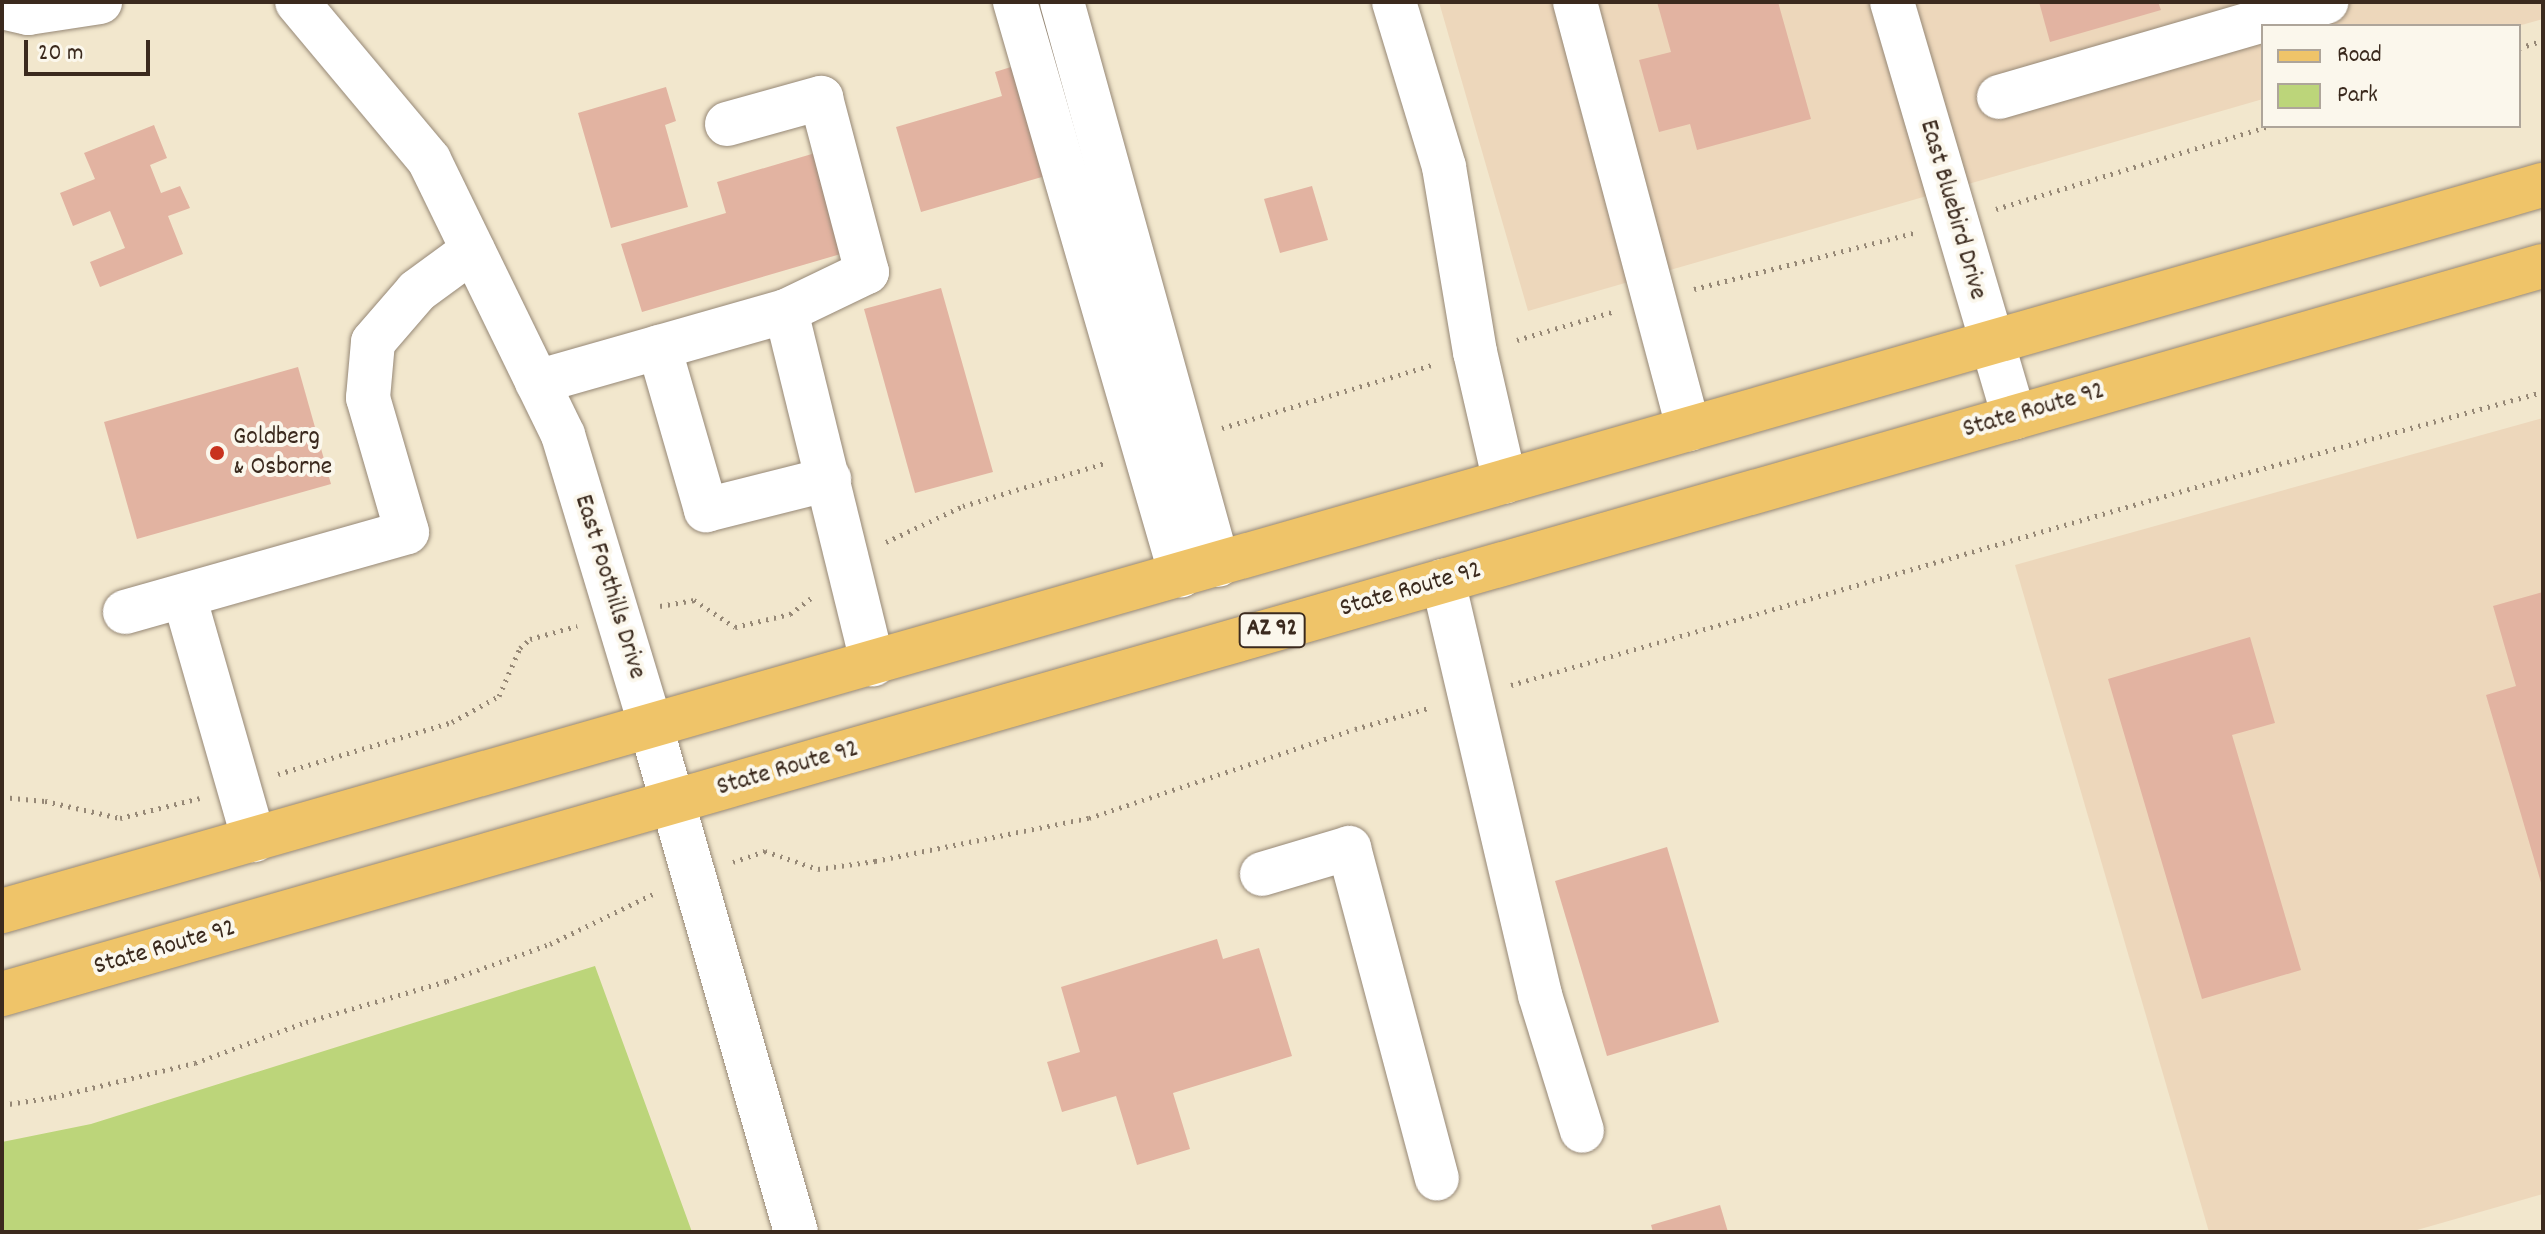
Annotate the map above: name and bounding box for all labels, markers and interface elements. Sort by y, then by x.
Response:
scale bar [28,24,154,74]
legend [2261,24,2521,128]
text: 20 m [38,37,84,71]
text: Road [2337,39,2382,73]
text: Park [2337,79,2378,113]
street label: East Bluebird Drive [1911,117,1993,303]
street label: State Route 92 [1960,376,2108,446]
place label: Goldberg & Osborne [233,422,332,484]
marker: Goldberg & Osborne [208,444,226,462]
street label: East Foothills Drive [566,491,652,683]
street label: State Route 92 [1337,555,1485,625]
road number: AZ 92 [1238,610,1306,650]
street label: State Route 92 [714,734,862,804]
street label: State Route 92 [91,913,239,983]

